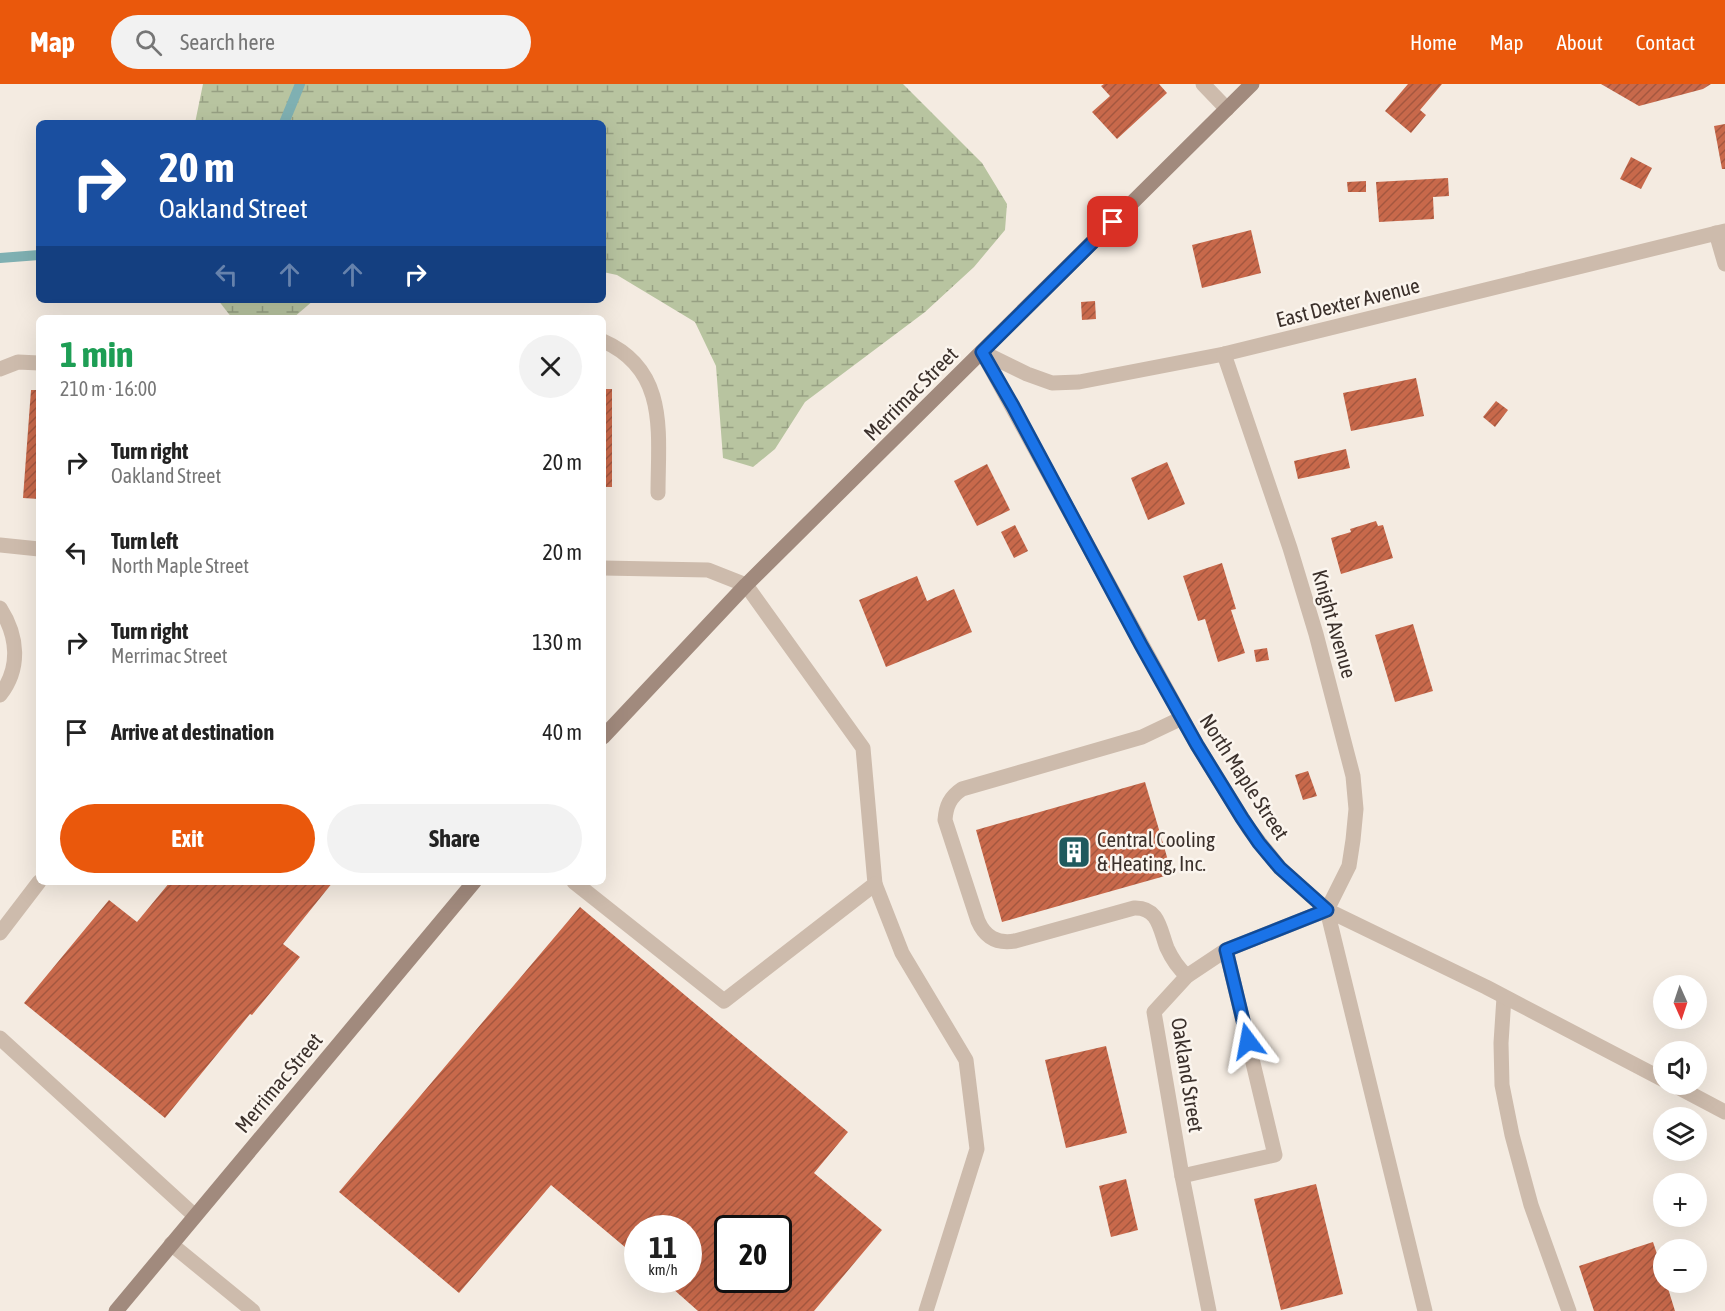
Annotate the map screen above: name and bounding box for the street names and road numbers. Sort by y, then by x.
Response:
street label: East Dexter Avenue [1273,273,1422,331]
street label: Merrimac Street [859,342,962,445]
street label: Knight Avenue [1308,567,1362,681]
street label: North Maple Street [1195,709,1294,844]
street label: Oakland Street [1167,1016,1209,1134]
street label: Merrimac Street [230,1028,327,1137]

